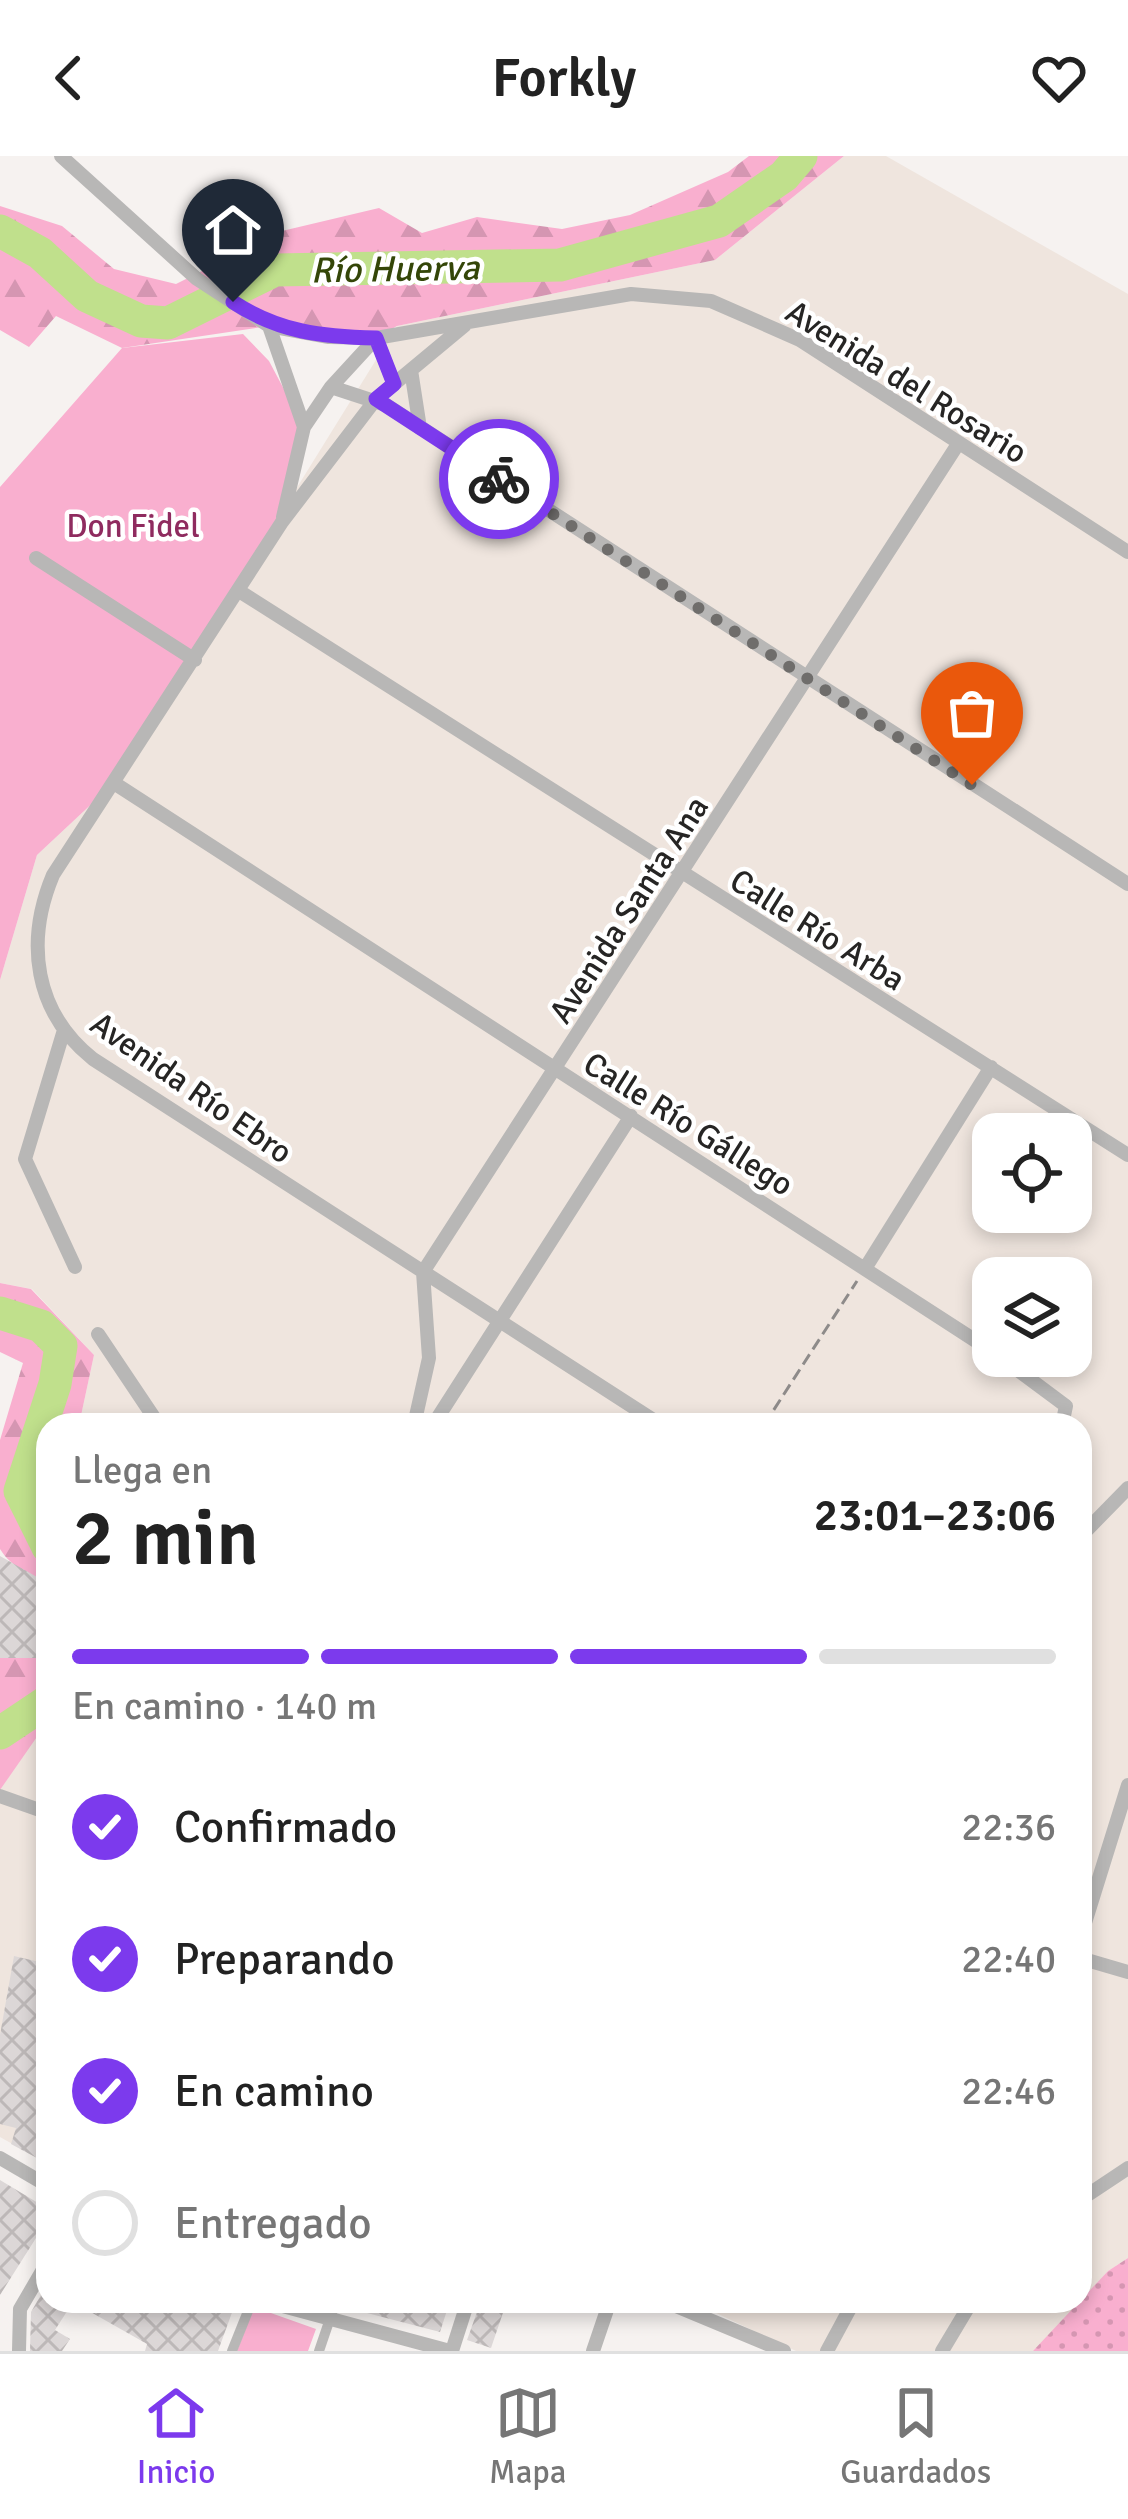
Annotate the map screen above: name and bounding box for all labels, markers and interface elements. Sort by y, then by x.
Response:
icon: back [36,45,102,111]
text: Forkly [492,45,636,112]
icon: heart [1026,45,1092,111]
pin [182,179,284,302]
icon: home [200,197,266,263]
water label: Río Huerva [310,245,482,293]
street label: Avenida del Rosario [778,292,1034,473]
courier [439,419,559,539]
icon: bike [466,446,532,512]
park label: Don Fidel [66,506,200,547]
pin [921,662,1023,785]
icon: bag [939,680,1005,746]
street label: Avenida Santa Ana [541,788,718,1031]
street label: Calle Río Arba [722,860,912,1000]
street label: Avenida Río Ebro [82,1003,300,1173]
street label: Calle Río Gállego [576,1043,801,1205]
map controls [972,1113,1092,1377]
button: locate [972,1113,1092,1233]
button: layers [972,1257,1092,1377]
text: Llega en [72,1446,212,1494]
text: 23:01–23:06 [814,1488,1056,1543]
text: 2 min [72,1491,259,1587]
text: En camino · 140 m [72,1682,377,1730]
icon: check [72,1794,138,1860]
text: Confirmado [174,1800,397,1855]
text: 22:36 [961,1803,1056,1851]
icon: check [72,1926,138,1992]
text: Preparando [174,1932,395,1987]
text: 22:40 [961,1935,1056,1983]
icon: check [72,2058,138,2124]
text: En camino [174,2064,374,2119]
text: 22:46 [961,2067,1056,2115]
text: Entregado [174,2196,372,2251]
tab: Inicio [137,2380,215,2493]
tab: Mapa [489,2380,567,2493]
tab: Guardados [840,2380,991,2493]

